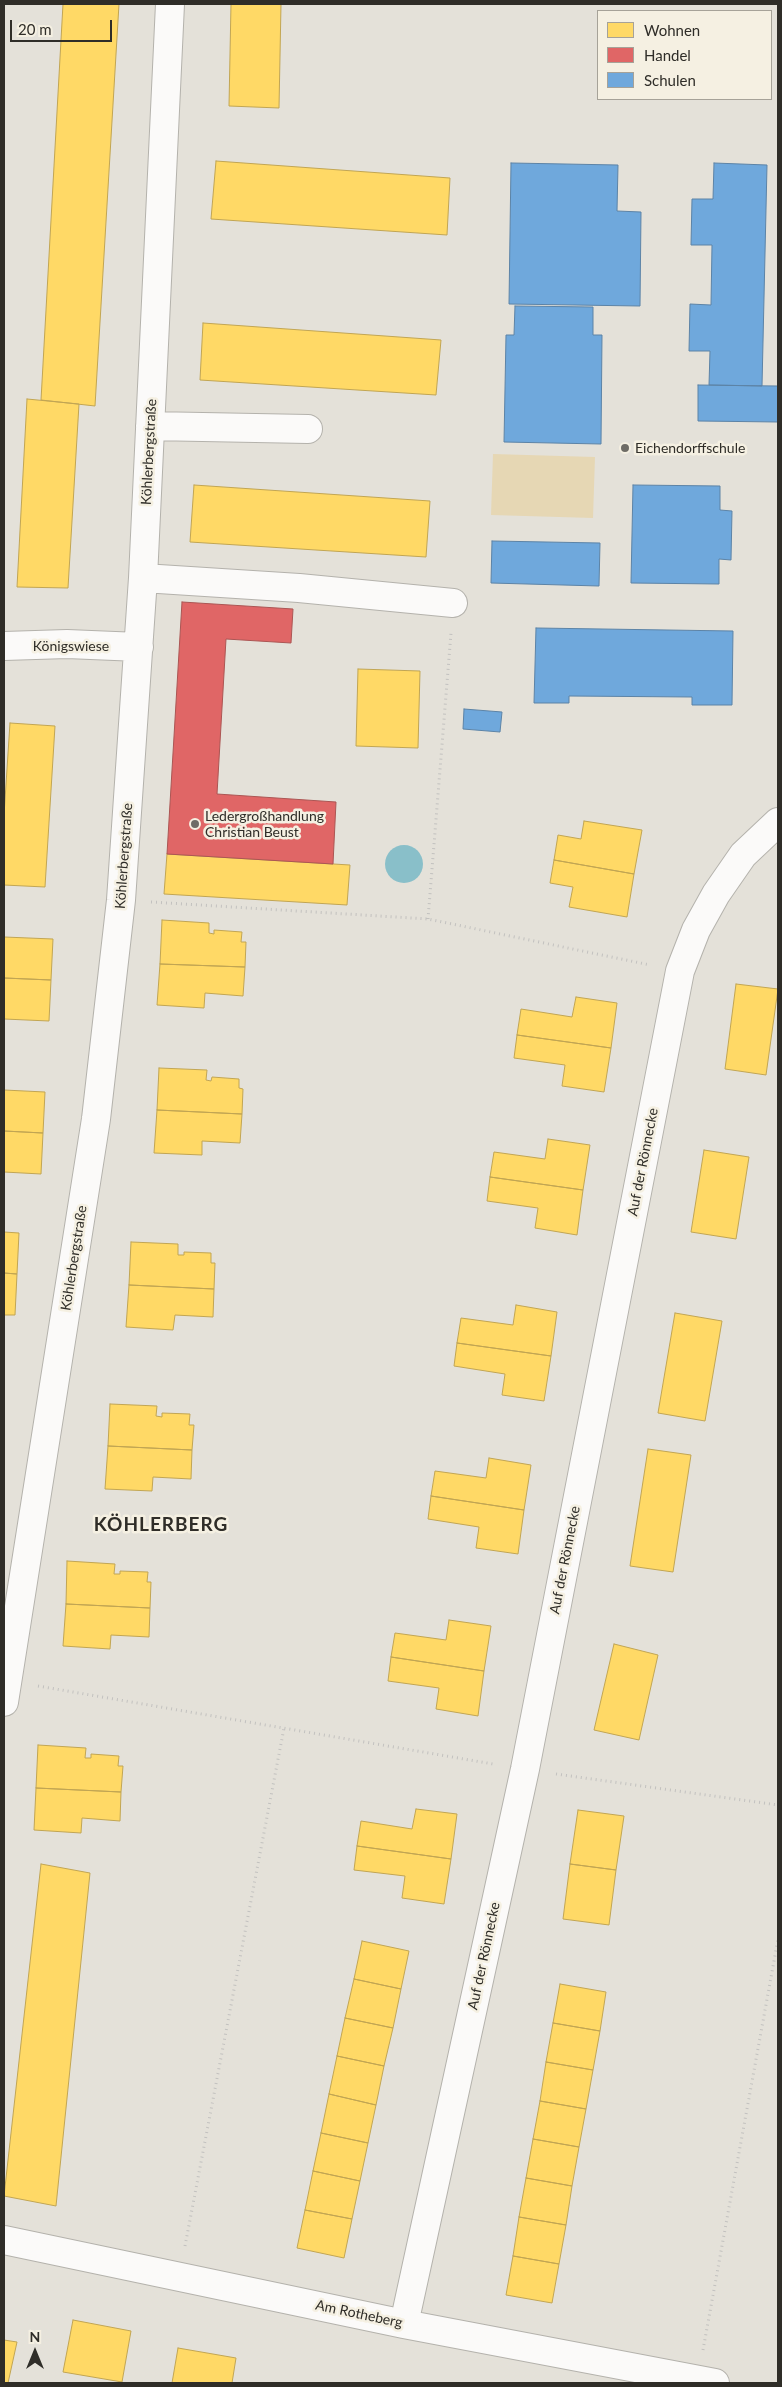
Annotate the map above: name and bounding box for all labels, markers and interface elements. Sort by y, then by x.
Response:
scale bar [12,10,115,42]
legend [597,10,772,100]
text: 20 m [18,20,52,38]
text: Wohnen [644,21,700,39]
text: Handel [644,46,691,64]
text: Schulen [644,71,696,89]
street label: Köhlerbergstraße [138,398,160,506]
place label: Eichendorffschule [635,440,745,456]
marker: Eichendorffschule [619,442,631,454]
street label: Königswiese [33,638,109,654]
street label: Köhlerbergstraße [112,802,136,910]
place label: Ledergroßhandlung Christian Beust [205,808,324,840]
marker: Ledergroßhandlung Christian Beust [189,818,201,830]
street label: Auf der Rönnecke [624,1107,662,1217]
street label: Köhlerbergstraße [57,1204,91,1312]
street label: Auf der Rönnecke [546,1505,584,1615]
district label: KÖHLERBERG [92,1514,230,1536]
street label: Auf der Rönnecke [464,1901,504,2011]
street label: Am Rotheberg [314,2297,404,2331]
north arrow [10,2327,60,2377]
text: N [30,2328,40,2345]

